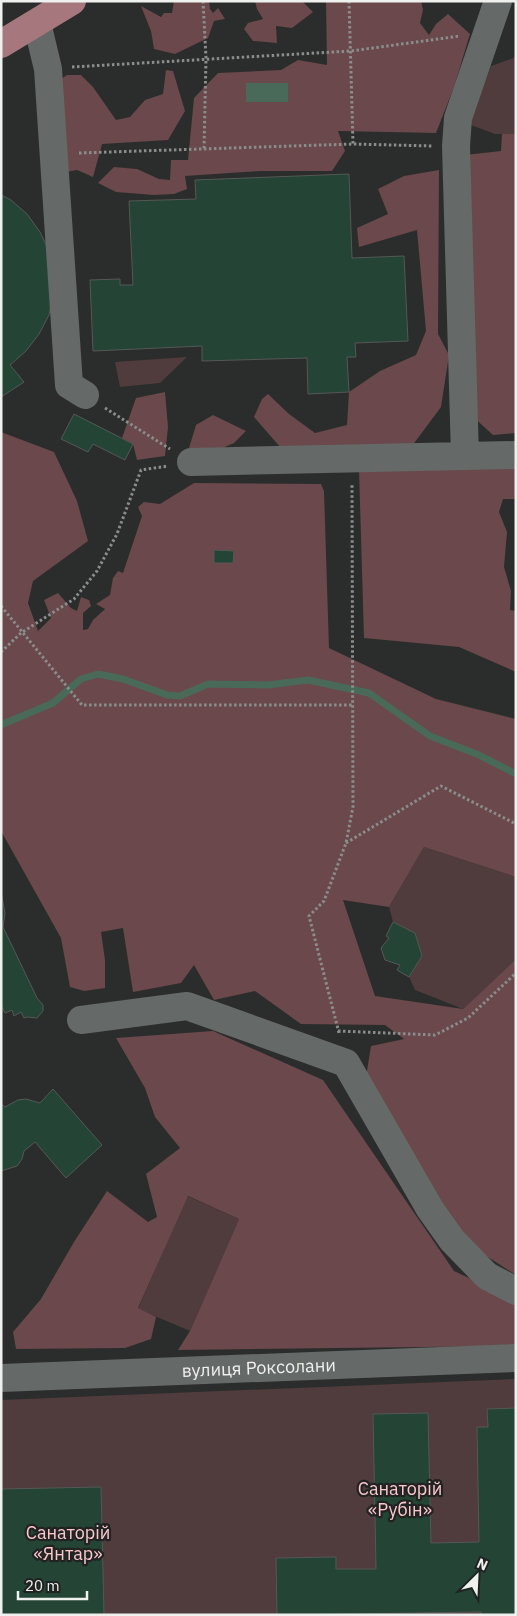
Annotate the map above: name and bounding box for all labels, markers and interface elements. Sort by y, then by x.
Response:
street label: вулиця Роксолани [181,1353,336,1382]
park label: Санаторій «Рубін» [358,1477,442,1521]
park label: Санаторій «Янтар» [26,1521,110,1565]
north arrow [452,1551,502,1601]
text: N [474,1554,491,1574]
scale bar [18,1568,86,1600]
text: 20 m [25,1576,60,1595]

